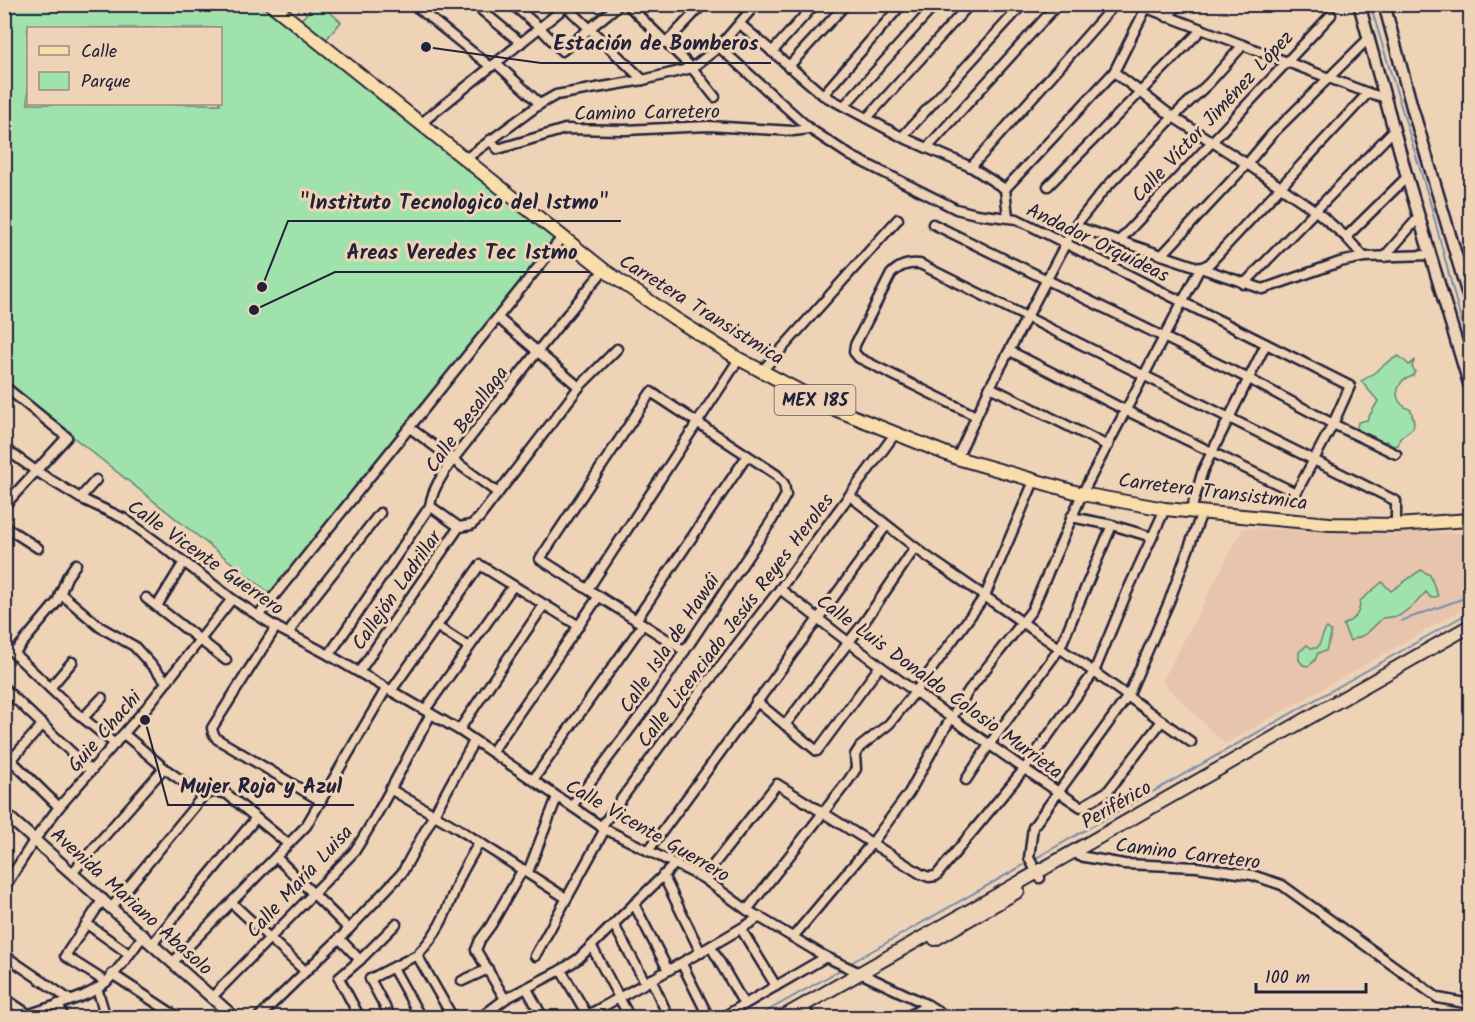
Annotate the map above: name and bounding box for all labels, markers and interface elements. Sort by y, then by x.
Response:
street label: Calle Víctor Jiménez López [1125,23,1303,211]
callout: Estación de Bomberos [541,24,771,63]
legend [27,27,222,105]
text: Estación de Bomberos [553,28,759,61]
text: Calle [81,38,117,67]
text: Parque [81,68,130,97]
street label: Camino Carretero [574,97,720,131]
callout: "Instituto Tecnologico del Istmo" [288,182,621,221]
text: "Instituto Tecnologico del Istmo" [299,187,609,220]
street label: Andador Orquídeas [1020,195,1174,292]
callout: Areas Veredes Tec Istmo [335,233,590,272]
text: Areas Veredes Tec Istmo [347,237,578,270]
street label: Carretera Transistmica [612,247,790,375]
street label: Calle Besallaga [418,360,518,481]
road number: MEX 185 [774,385,856,415]
street label: Carretera Transistmica [1116,466,1309,520]
street label: Calle Licenciado Jesús Reyes Heroles [630,487,843,755]
street label: Calle Vicente Guerrero [120,492,290,625]
street label: Callejón Ladrillar [344,523,452,658]
street label: Calle Isla de Hawái [612,567,730,720]
street label: Calle Luis Donaldo Colosio Murrieta [809,587,1069,788]
street label: Guie Chachi [61,683,151,781]
callout: Mujer Roja y Azul [168,766,354,805]
text: Mujer Roja y Azul [180,771,342,804]
street label: Calle Vicente Guerrero [559,771,735,892]
street label: Periférico [1076,773,1158,839]
street label: Calle María Luisa [239,818,362,946]
street label: Avenida Mariano Abasolo [42,820,219,985]
street label: Camino Carretero [1113,830,1262,880]
scale bar [1256,956,1366,994]
text: 100 m [1265,964,1310,993]

